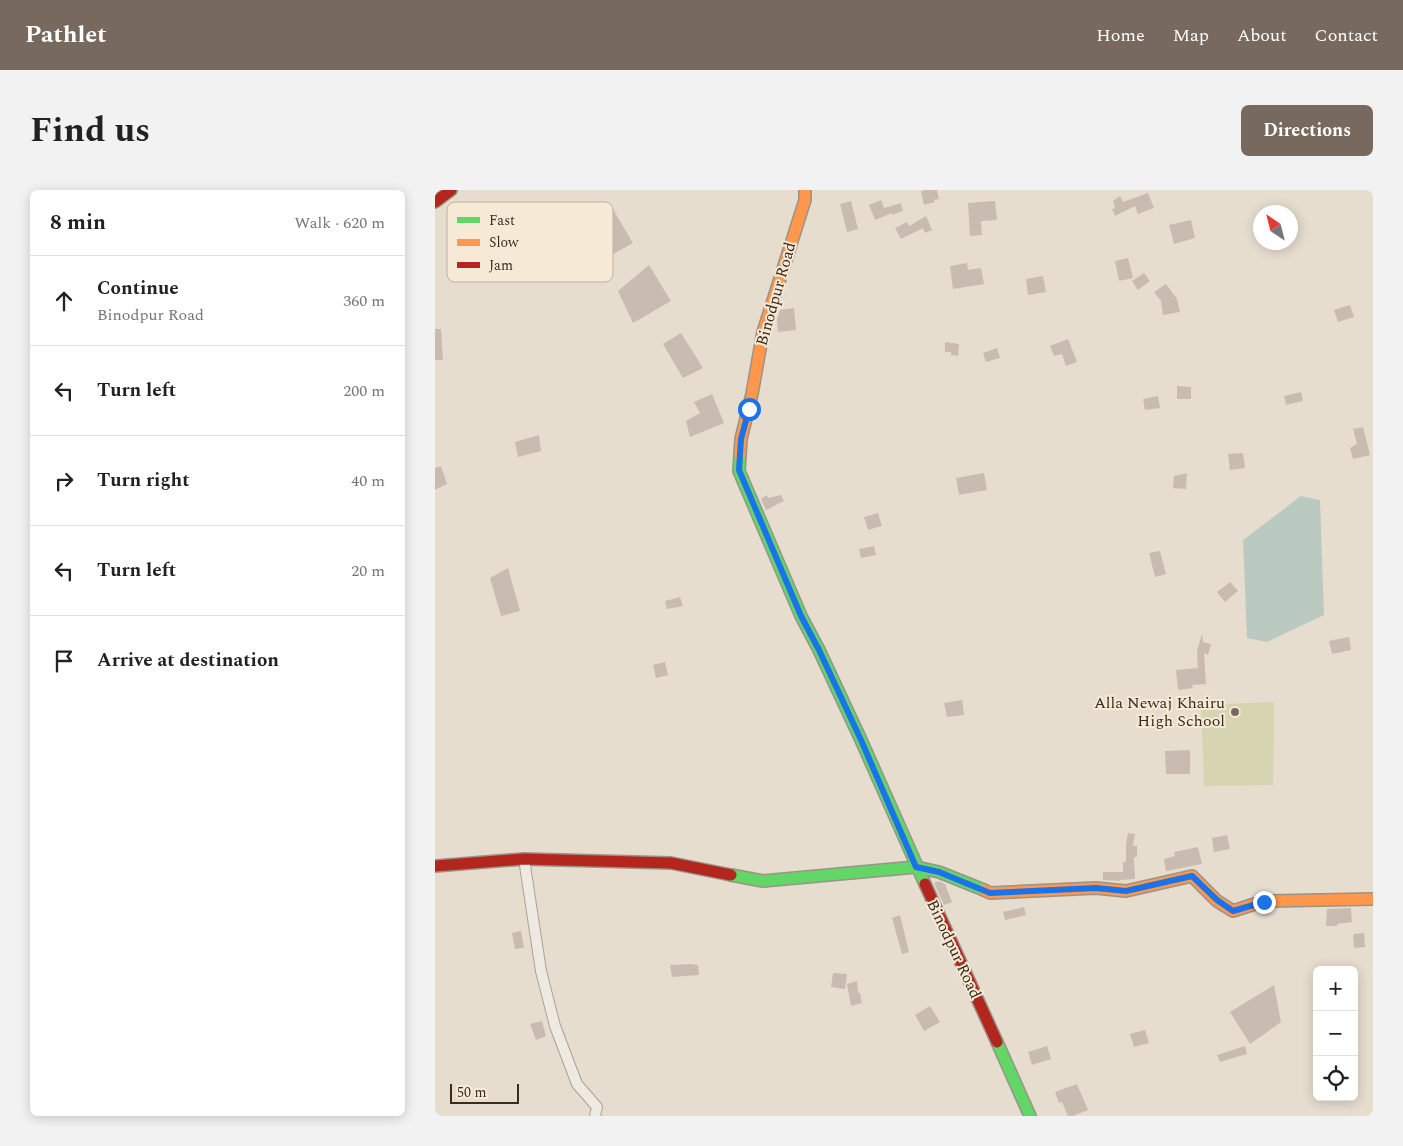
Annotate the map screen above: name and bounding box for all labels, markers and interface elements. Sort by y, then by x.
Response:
text: Pathlet [25,17,107,53]
text: Home [1096,22,1145,49]
text: Map [1173,22,1209,49]
text: About [1237,22,1287,49]
text: Contact [1315,22,1378,49]
text: Find us [30,104,150,157]
button: Directions [1241,105,1373,156]
legend [447,202,613,282]
north arrow [1253,205,1298,250]
text: 8 min [50,207,106,239]
text: Fast [489,210,515,231]
text: Walk · 620 m [294,211,385,235]
text: Slow [489,232,519,253]
street label: Binodpur Road [750,239,802,349]
text: Jam [489,255,513,276]
text: Continue [97,274,179,303]
icon: ahead [50,287,78,315]
text: 360 m [343,289,385,313]
text: Binodpur Road [97,303,204,327]
text: Turn left [97,376,176,405]
icon: left [50,377,78,405]
text: 200 m [343,379,385,403]
route start [738,398,761,421]
text: Turn right [97,466,190,495]
icon: right [50,467,78,495]
text: 40 m [351,469,385,493]
text: Turn left [97,556,176,585]
icon: left [50,557,78,585]
text: 20 m [351,559,385,583]
text: Arrive at destination [97,646,279,675]
icon: arrive [50,647,78,675]
place label: Alla Newaj Khairu High School [1094,691,1225,733]
marker: Alla Newaj Khairu High School [1229,706,1241,718]
route end [1253,891,1276,914]
street label: Binodpur Road [921,895,988,1003]
map controls [1313,966,1358,1101]
button: + [1313,966,1358,1011]
button: − [1313,1011,1358,1056]
button: locate [1313,1056,1358,1101]
scale bar [450,1081,519,1104]
text: 50 m [457,1082,487,1103]

